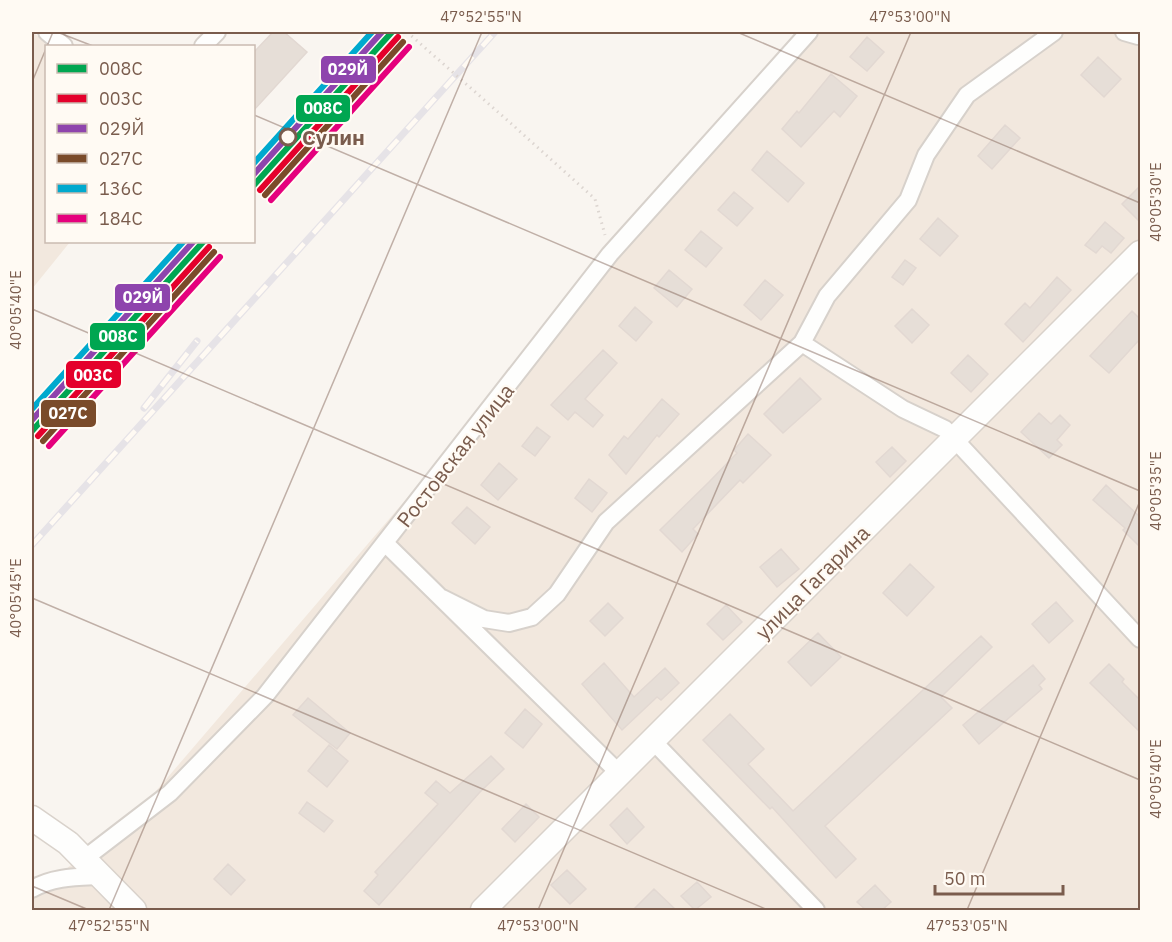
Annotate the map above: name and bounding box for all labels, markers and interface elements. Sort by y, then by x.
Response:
text: 47°52'55"N [440,7,522,26]
text: 47°53'00"N [869,7,951,26]
legend [45,45,255,243]
line badge: 029Й [320,55,377,84]
text: 008С [99,57,143,80]
text: 029Й [328,59,368,79]
text: 003С [99,87,143,110]
line badge: 008С [295,94,351,123]
text: 008С [303,98,343,118]
text: 029Й [99,117,144,140]
place label: Сулин [302,123,365,151]
marker: Сулин [279,128,297,146]
text: 027С [99,147,143,170]
text: 40°05'30"E [1146,162,1165,242]
text: 136С [99,177,143,200]
text: 184С [99,207,143,230]
text: 40°05'40"E [6,270,25,350]
line badge: 029Й [114,283,171,312]
text: 029Й [123,287,163,307]
line badge: 008С [89,322,146,351]
text: 008С [98,326,138,346]
line badge: 003С [65,360,122,389]
text: 003С [73,365,113,385]
street label: Ростовская улица [390,377,520,533]
line badge: 027С [40,399,97,428]
text: 027С [48,403,88,423]
text: 40°05'35"E [1146,451,1165,531]
street label: улица Гагарина [749,519,875,645]
text: 40°05'45"E [6,558,25,638]
text: 40°05'40"E [1146,739,1165,819]
scale bar [935,858,1062,896]
text: 50 m [944,867,986,890]
text: 47°52'55"N [68,916,150,935]
text: 47°53'00"N [497,916,579,935]
text: 47°53'05"N [926,916,1008,935]

